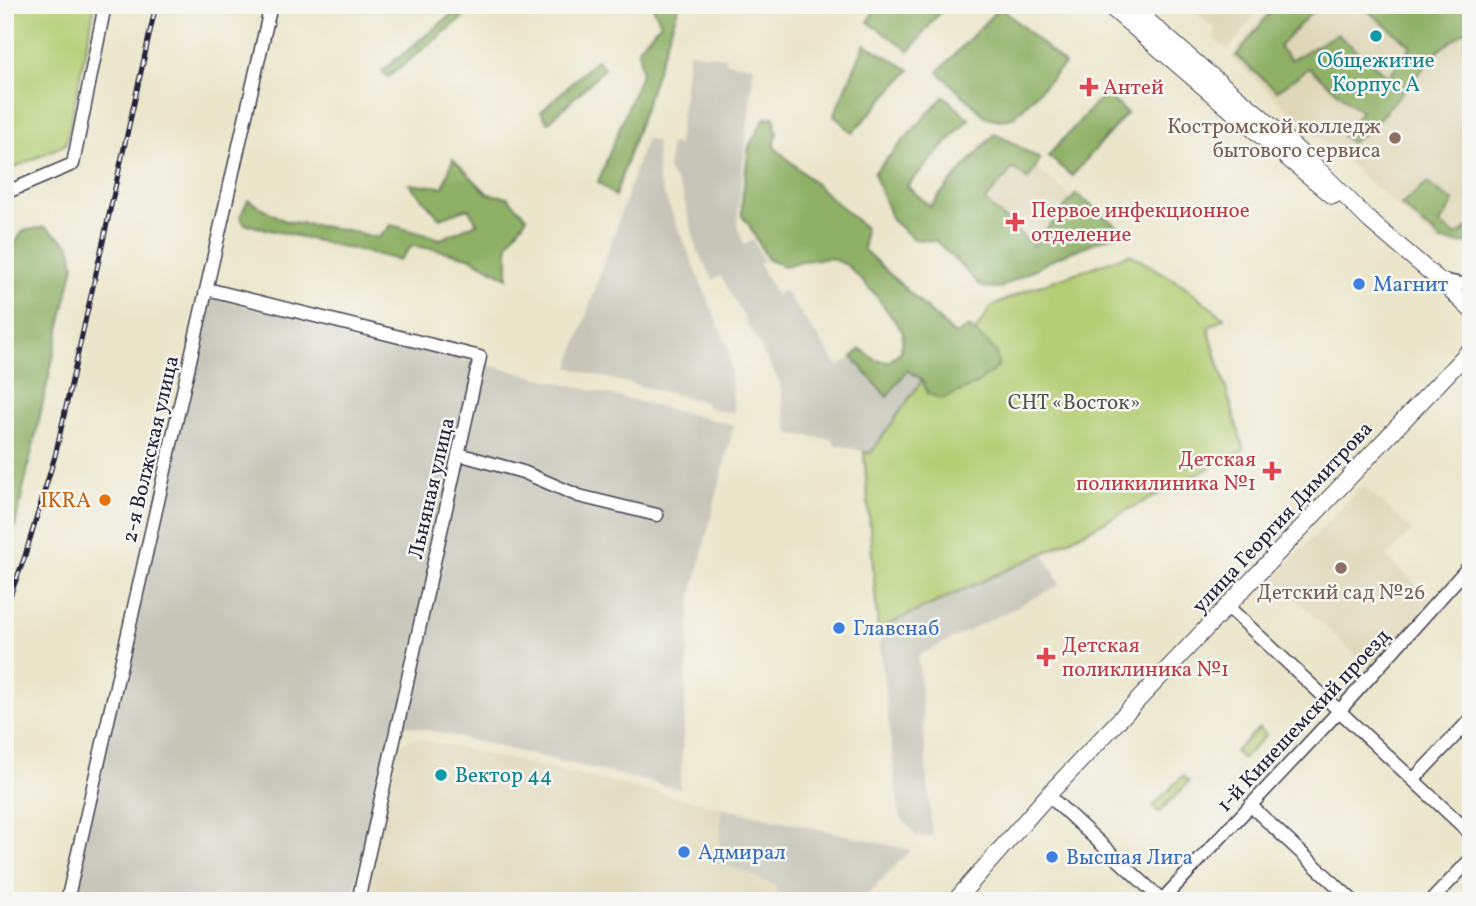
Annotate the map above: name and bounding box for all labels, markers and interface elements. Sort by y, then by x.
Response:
marker: Общежитие Корпус А [1368,28,1384,44]
place label: Общежитие Корпус А [1317,47,1435,100]
place label: Антей [1103,74,1164,103]
marker: Антей [1081,79,1097,95]
place label: Костромской колледж бытового сервиса [1167,113,1381,166]
marker: Костромской колледж бытового сервиса [1387,130,1403,146]
place label: Первое инфекционное отделение [1031,197,1250,250]
marker: Первое инфекционное отделение [1005,212,1025,232]
place label: Магнит [1373,271,1449,300]
marker: Магнит [1351,276,1367,292]
street label: 2-я Волжская улица [116,353,187,546]
park label: СНТ «Восток» [1008,389,1140,418]
street label: Льняная улица [402,415,463,562]
street label: улица Георгия Димитрова [1186,416,1380,620]
place label: Детская поликилиника №1 [1076,446,1256,499]
marker: Детская поликилиника №1 [1262,461,1282,481]
place label: IKRA [40,487,91,516]
marker: IKRA [97,492,113,508]
marker: Детский сад №26 [1333,560,1349,576]
place label: Детский сад №26 [1257,579,1425,608]
place label: Главснаб [853,615,939,644]
marker: Главснаб [831,620,847,636]
street label: 1-й Кинешемский проезд [1211,623,1397,819]
place label: Детская поликлиника №1 [1062,632,1229,685]
marker: Детская поликлиника №1 [1036,647,1056,667]
place label: Вектор 44 [455,762,552,791]
marker: Вектор 44 [433,767,449,783]
place label: Адмирал [698,839,786,868]
marker: Адмирал [676,844,692,860]
place label: Высшая Лига [1066,844,1193,873]
marker: Высшая Лига [1044,849,1060,865]

